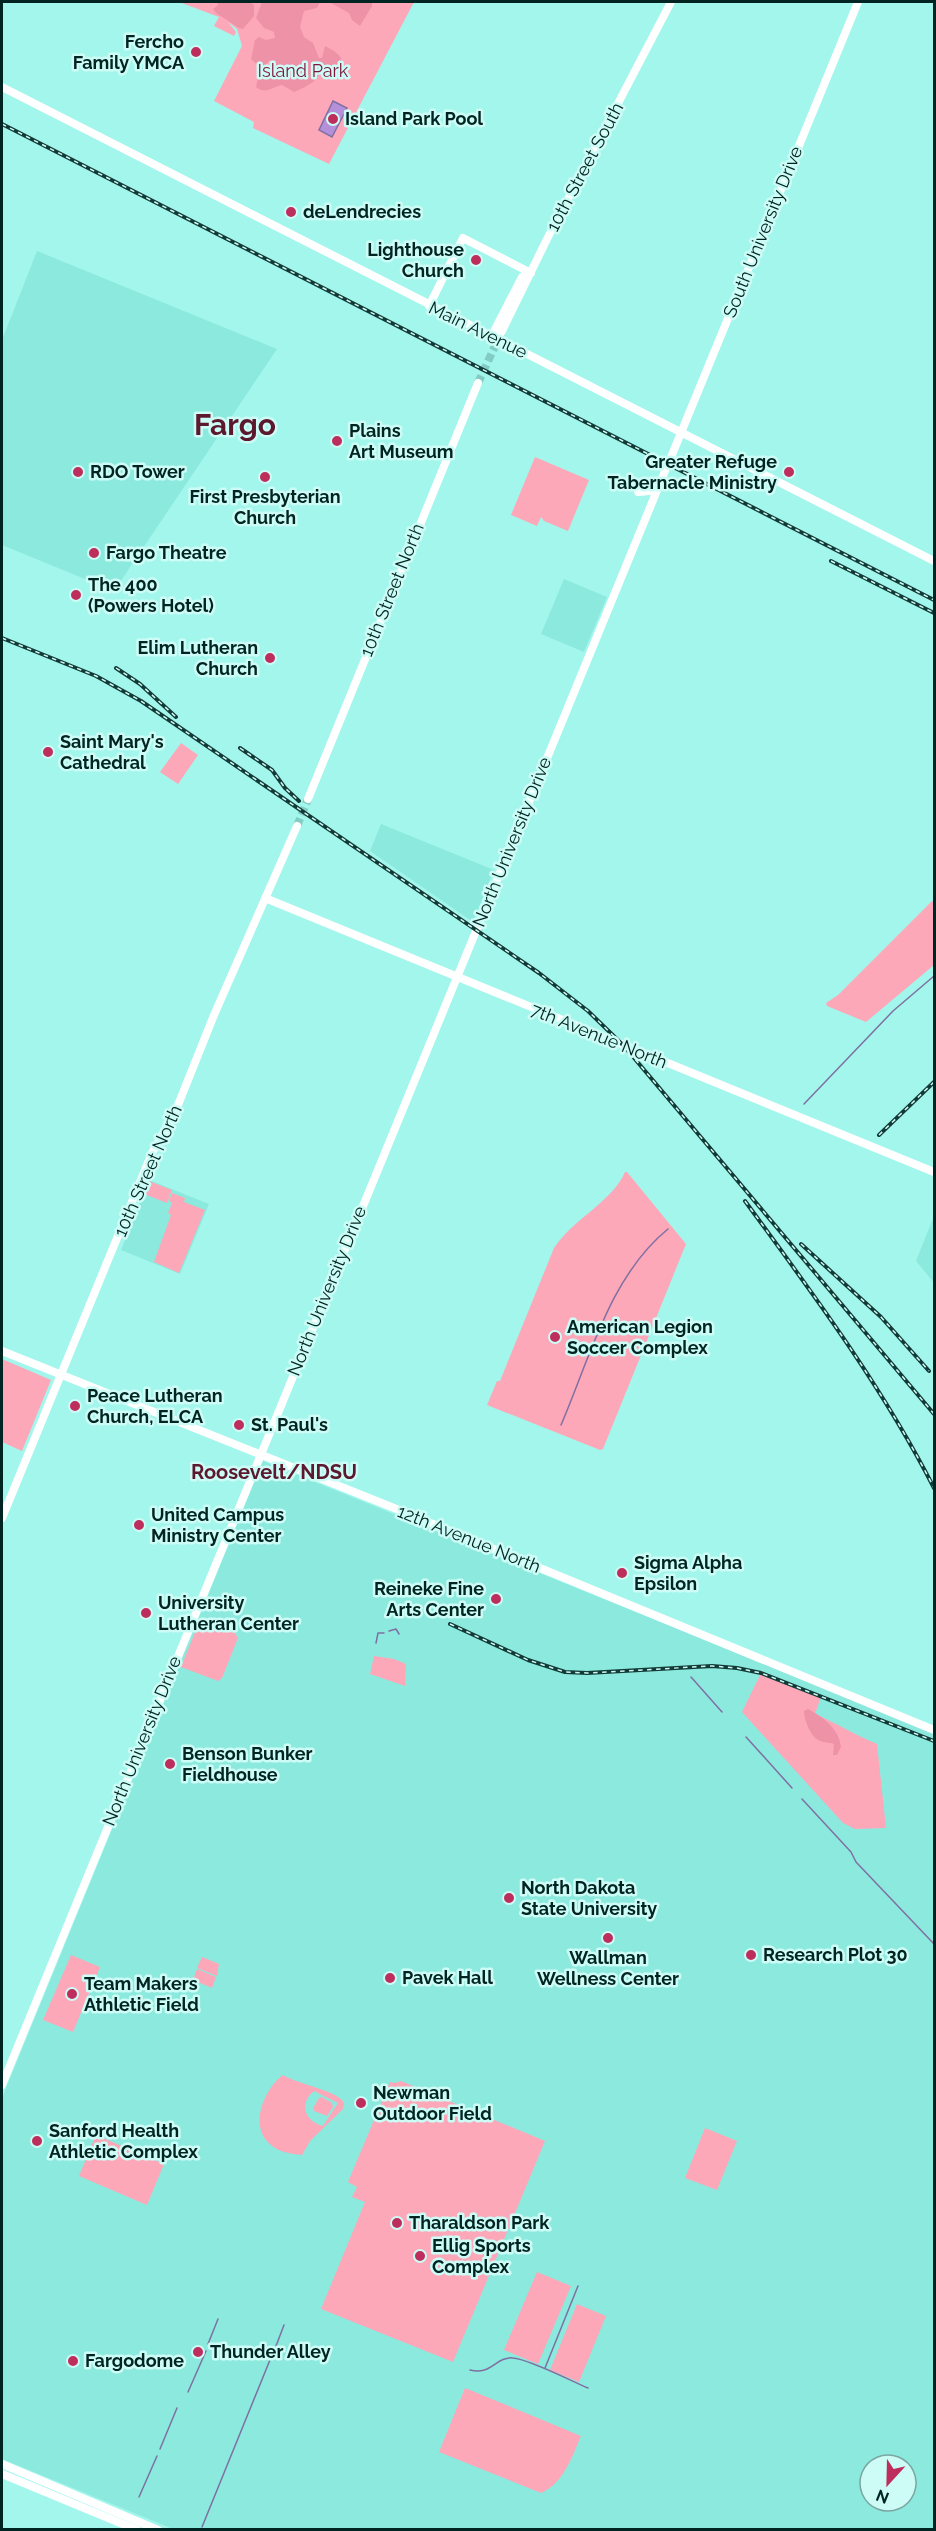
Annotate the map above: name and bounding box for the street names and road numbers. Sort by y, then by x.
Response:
street label: 10th Street South [542,99,627,235]
street label: South University Drive [719,143,807,321]
street label: Main Avenue [425,297,531,363]
street label: 10th Street North [355,520,428,659]
street label: North University Drive [468,753,555,930]
street label: 7th Avenue North [528,999,670,1072]
street label: 10th Street North [109,1102,186,1240]
street label: North University Drive [283,1202,370,1379]
street label: 12th Avenue North [394,1500,544,1577]
street label: North University Drive [98,1652,185,1829]

